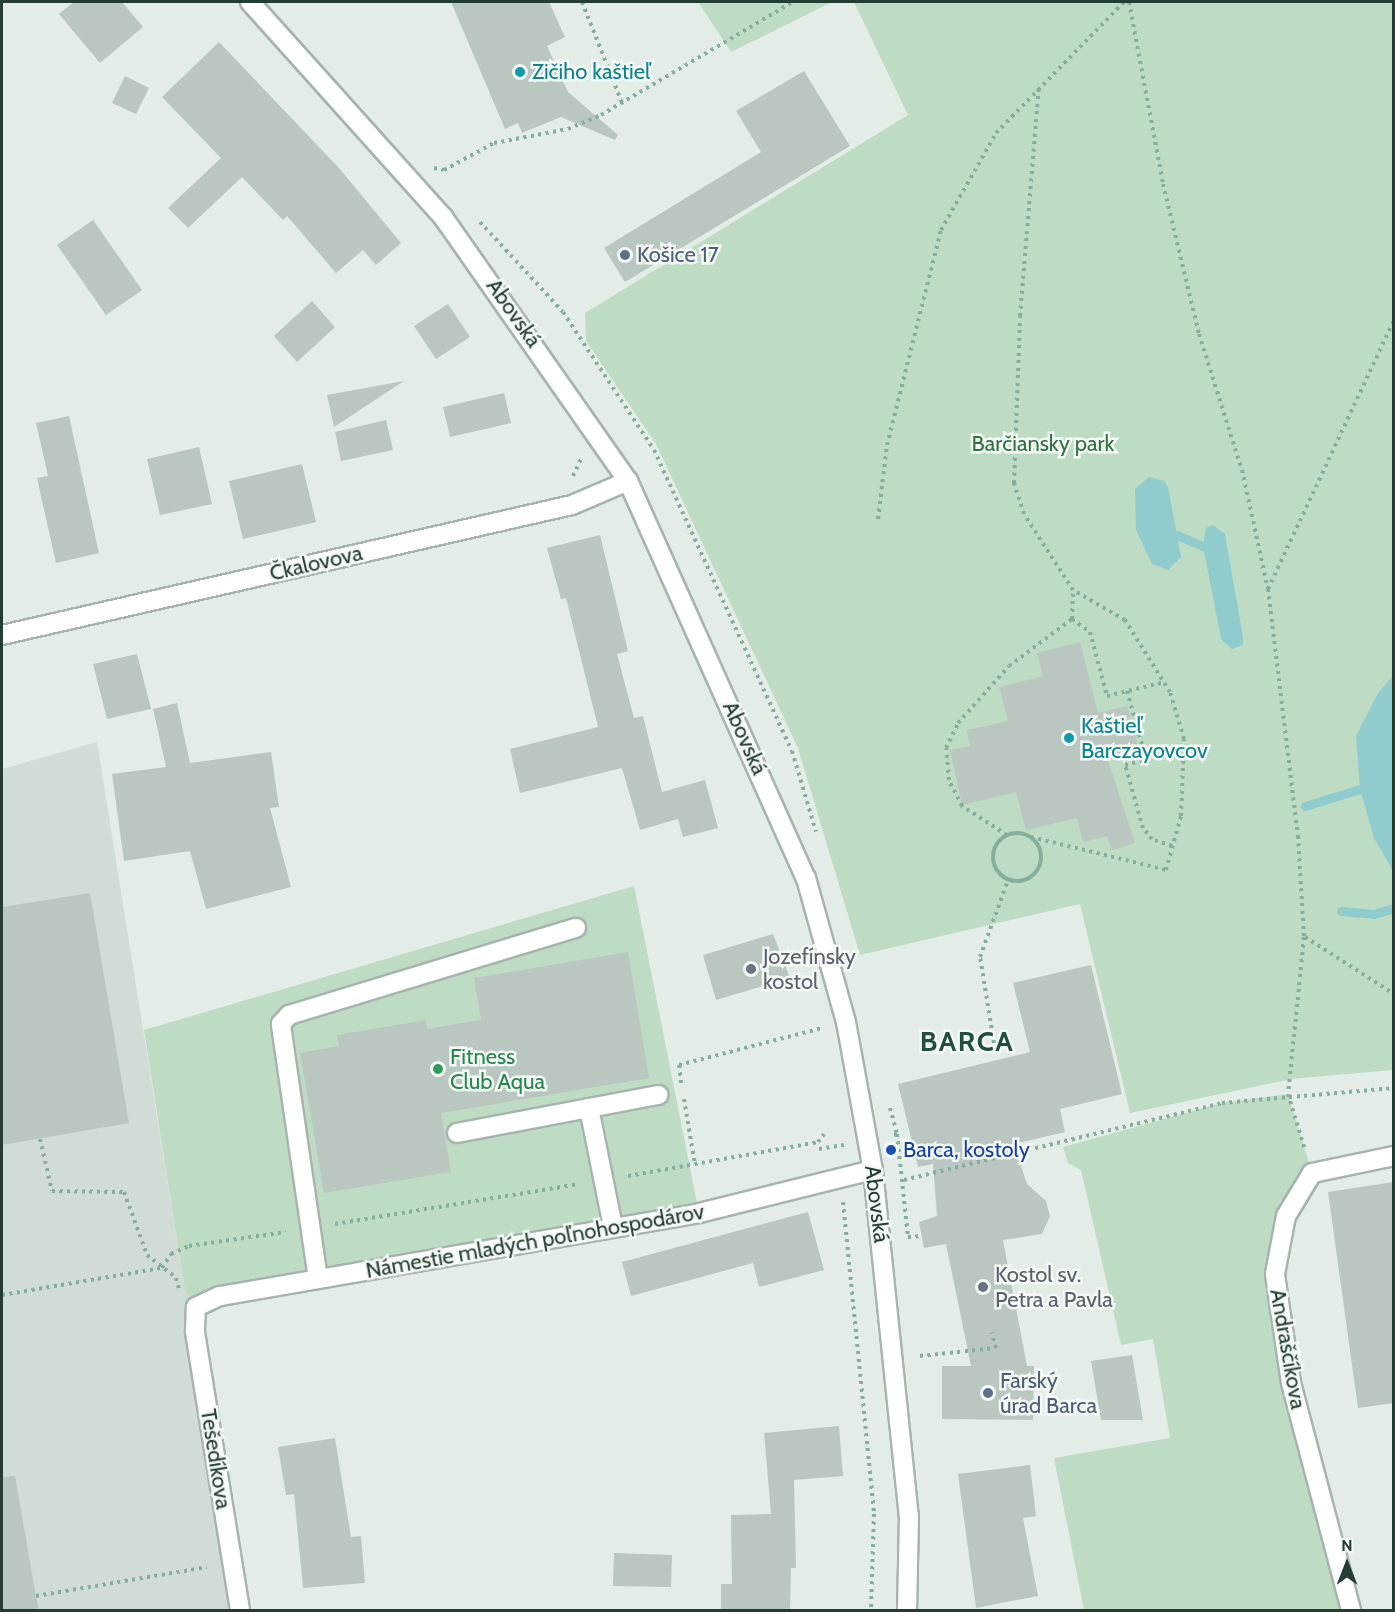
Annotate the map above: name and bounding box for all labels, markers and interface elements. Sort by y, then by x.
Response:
place label: Zičiho kaštieľ [532,59,651,85]
marker: Zičiho kaštieľ [513,65,527,79]
place label: Košice 17 [637,242,719,268]
marker: Košice 17 [618,248,632,262]
street label: Abovská [481,274,547,352]
park label: Barčiansky park [972,431,1114,457]
street label: Čkalovova [267,539,365,587]
street label: Abovská [717,697,773,779]
place label: Kaštieľ Barczayovcov [1081,712,1208,764]
marker: Kaštieľ Barczayovcov [1062,731,1076,745]
place label: Jozefínsky kostol [763,943,856,994]
marker: Jozefínsky kostol [744,962,758,976]
district label: BARCA [920,1024,1014,1058]
place label: Fitness Club Aqua [450,1043,545,1094]
marker: Fitness Club Aqua [431,1062,445,1076]
place label: Barca, kostoly [903,1137,1030,1163]
marker: Barca, kostoly [884,1143,898,1157]
street label: Abovská [859,1164,895,1244]
street label: Námestie mladých poľnohospodárov [364,1198,706,1284]
place label: Kostol sv. Petra a Pavla [995,1261,1113,1312]
marker: Kostol sv. Petra a Pavla [976,1280,990,1294]
street label: Andraščíkova [1264,1287,1312,1411]
place label: Farský úrad Barca [1000,1367,1097,1418]
marker: Farský úrad Barca [981,1386,995,1400]
street label: Tešedíkova [195,1407,237,1511]
north arrow [1317,1534,1377,1594]
text: N [1341,1536,1353,1555]

